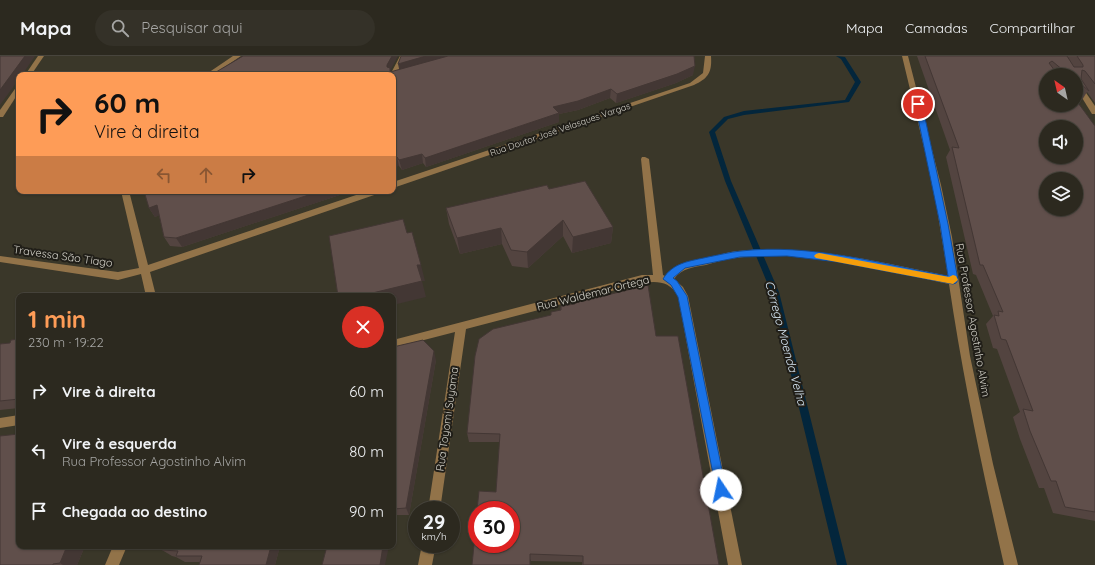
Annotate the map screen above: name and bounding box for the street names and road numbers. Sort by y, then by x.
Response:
street label: Rua Doutor José Velasques Vargas [488,100,632,158]
street label: Travessa São Tiago [12,242,114,270]
street label: Rua Professor Agostinho Alvim [953,242,993,398]
street label: Rua Waldemar Ortega [535,272,651,314]
street label: Rua Toyomi Suyama [433,366,461,472]

